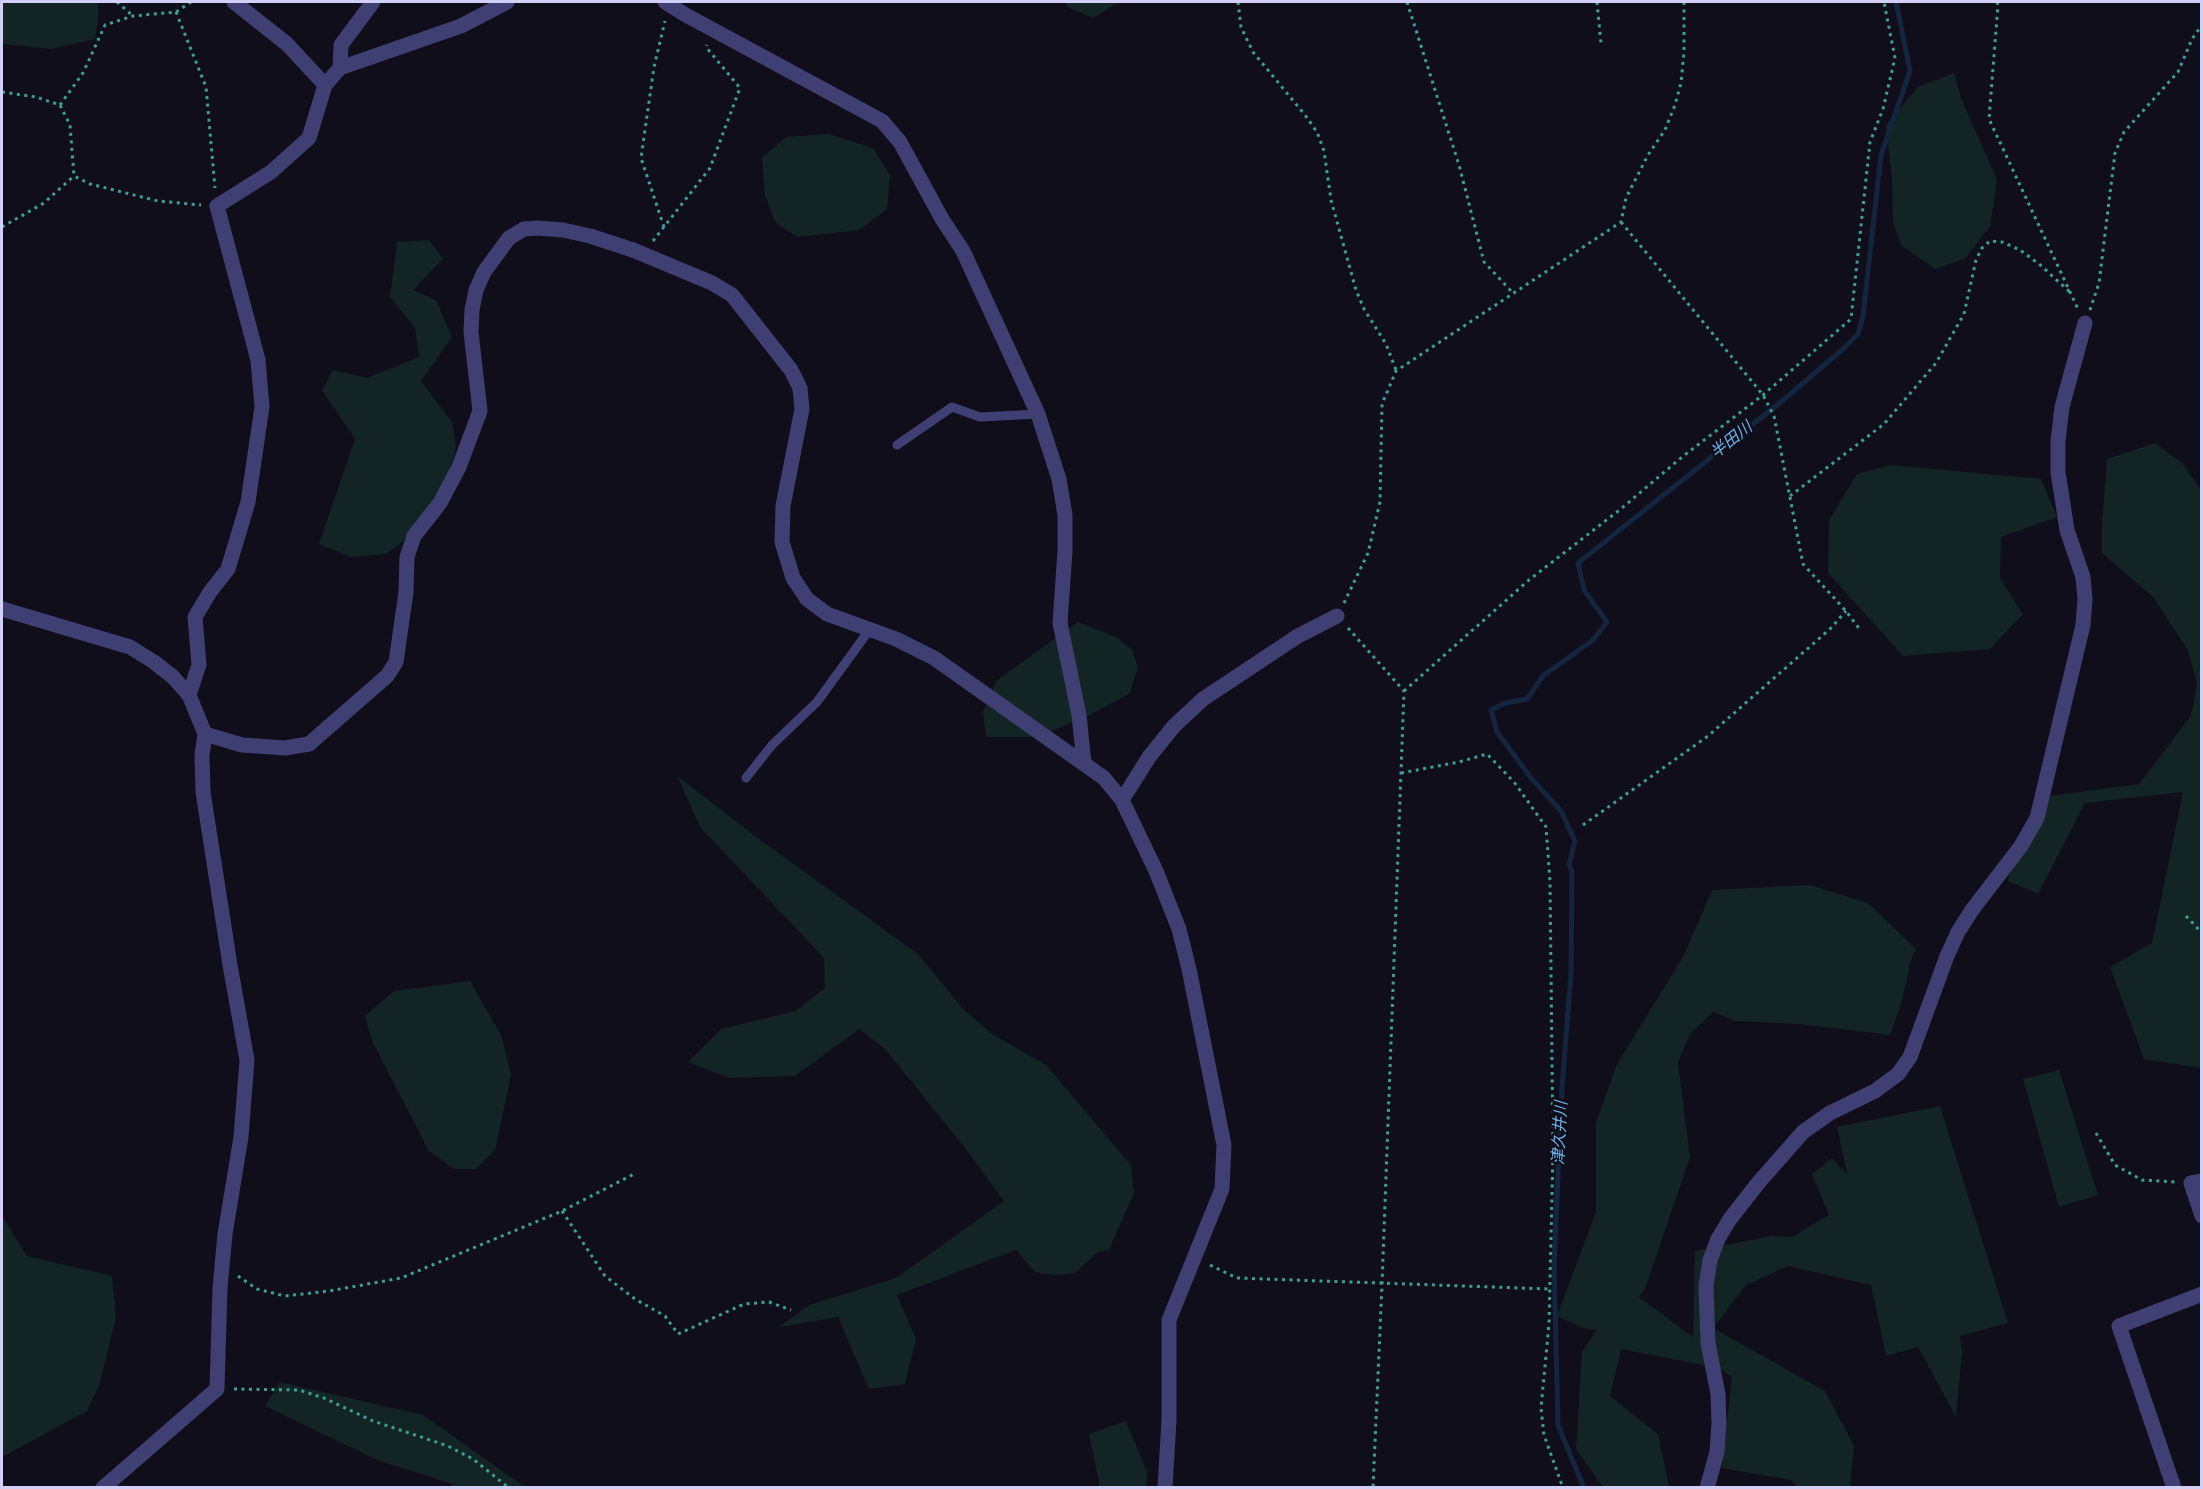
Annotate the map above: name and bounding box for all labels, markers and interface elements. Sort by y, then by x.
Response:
water label: 半田川 [1707,418,1757,464]
water label: 津久井川 [1550,1101,1572,1165]

